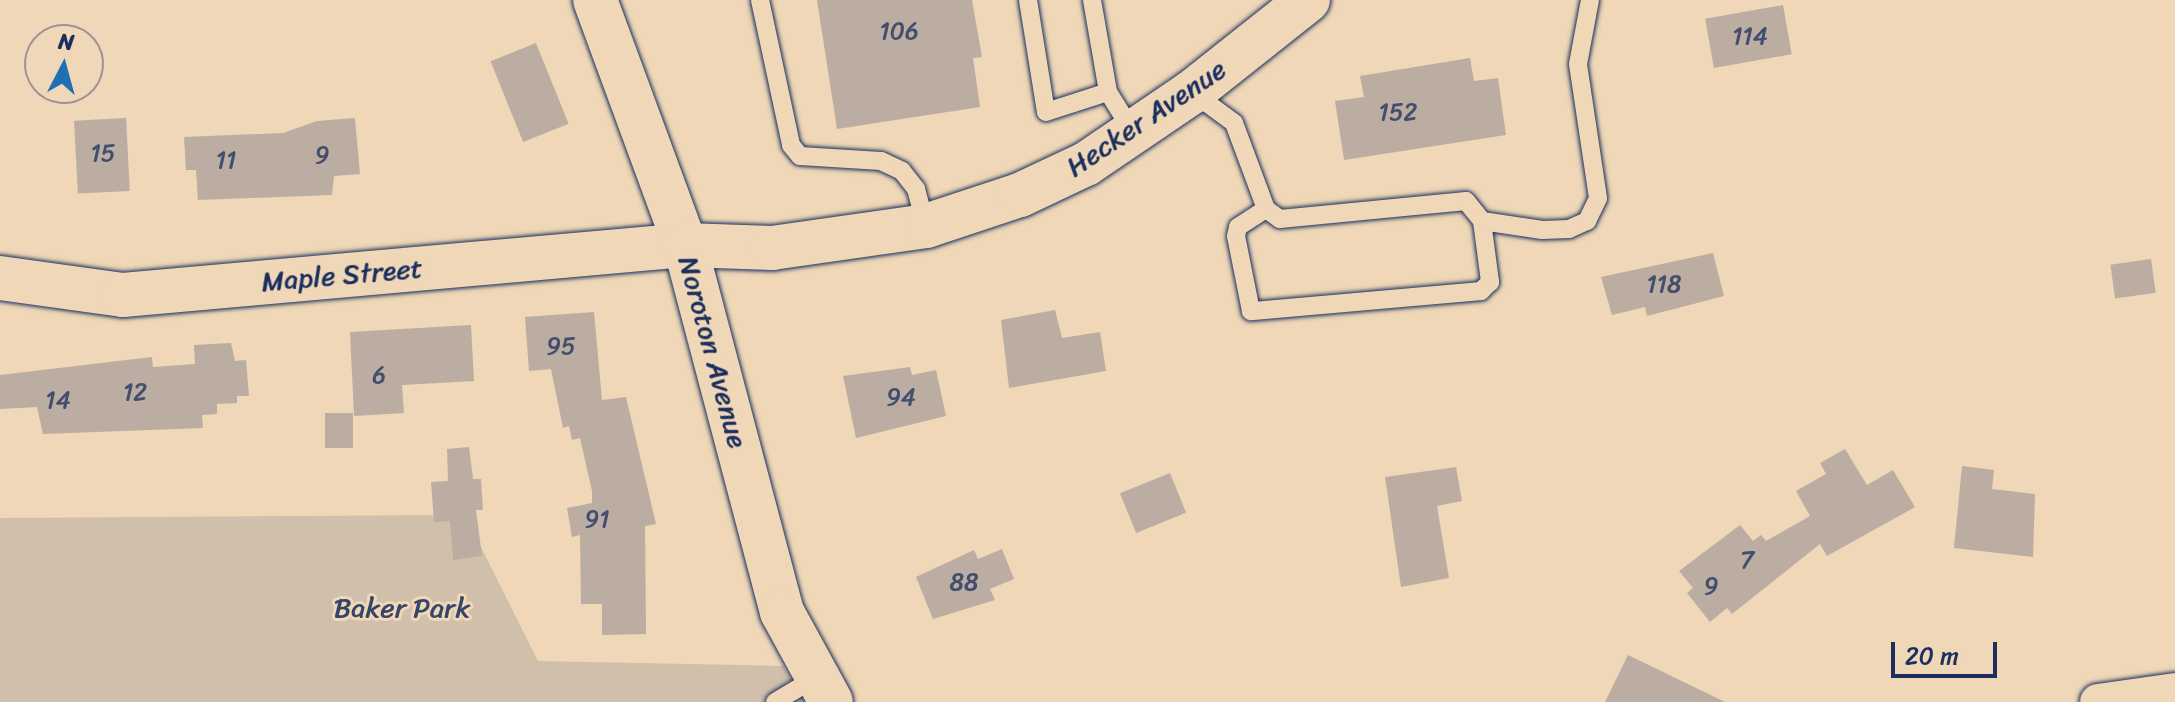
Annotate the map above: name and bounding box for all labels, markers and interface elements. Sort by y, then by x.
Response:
house number: 106 [879,18,919,46]
text: N [57,21,76,62]
house number: 114 [1732,23,1768,51]
north arrow [24,24,104,104]
street label: Hecker Avenue [1060,52,1232,184]
house number: 152 [1379,99,1417,127]
house number: 15 [91,140,115,168]
house number: 9 [315,142,329,170]
house number: 11 [216,147,236,175]
street label: Maple Street [259,251,425,299]
street label: Noroton Avenue [671,252,755,452]
house number: 118 [1646,271,1682,299]
house number: 95 [546,333,576,361]
house number: 6 [372,362,386,390]
house number: 12 [123,379,147,407]
house number: 94 [886,384,916,412]
house number: 14 [45,387,71,415]
house number: 91 [584,506,610,534]
house number: 7 [1740,547,1754,575]
house number: 88 [950,569,978,597]
house number: 9 [1704,573,1718,601]
park label: Baker Park [333,591,471,625]
scale bar [1895,626,2001,676]
text: 20 m [1905,635,1959,677]

